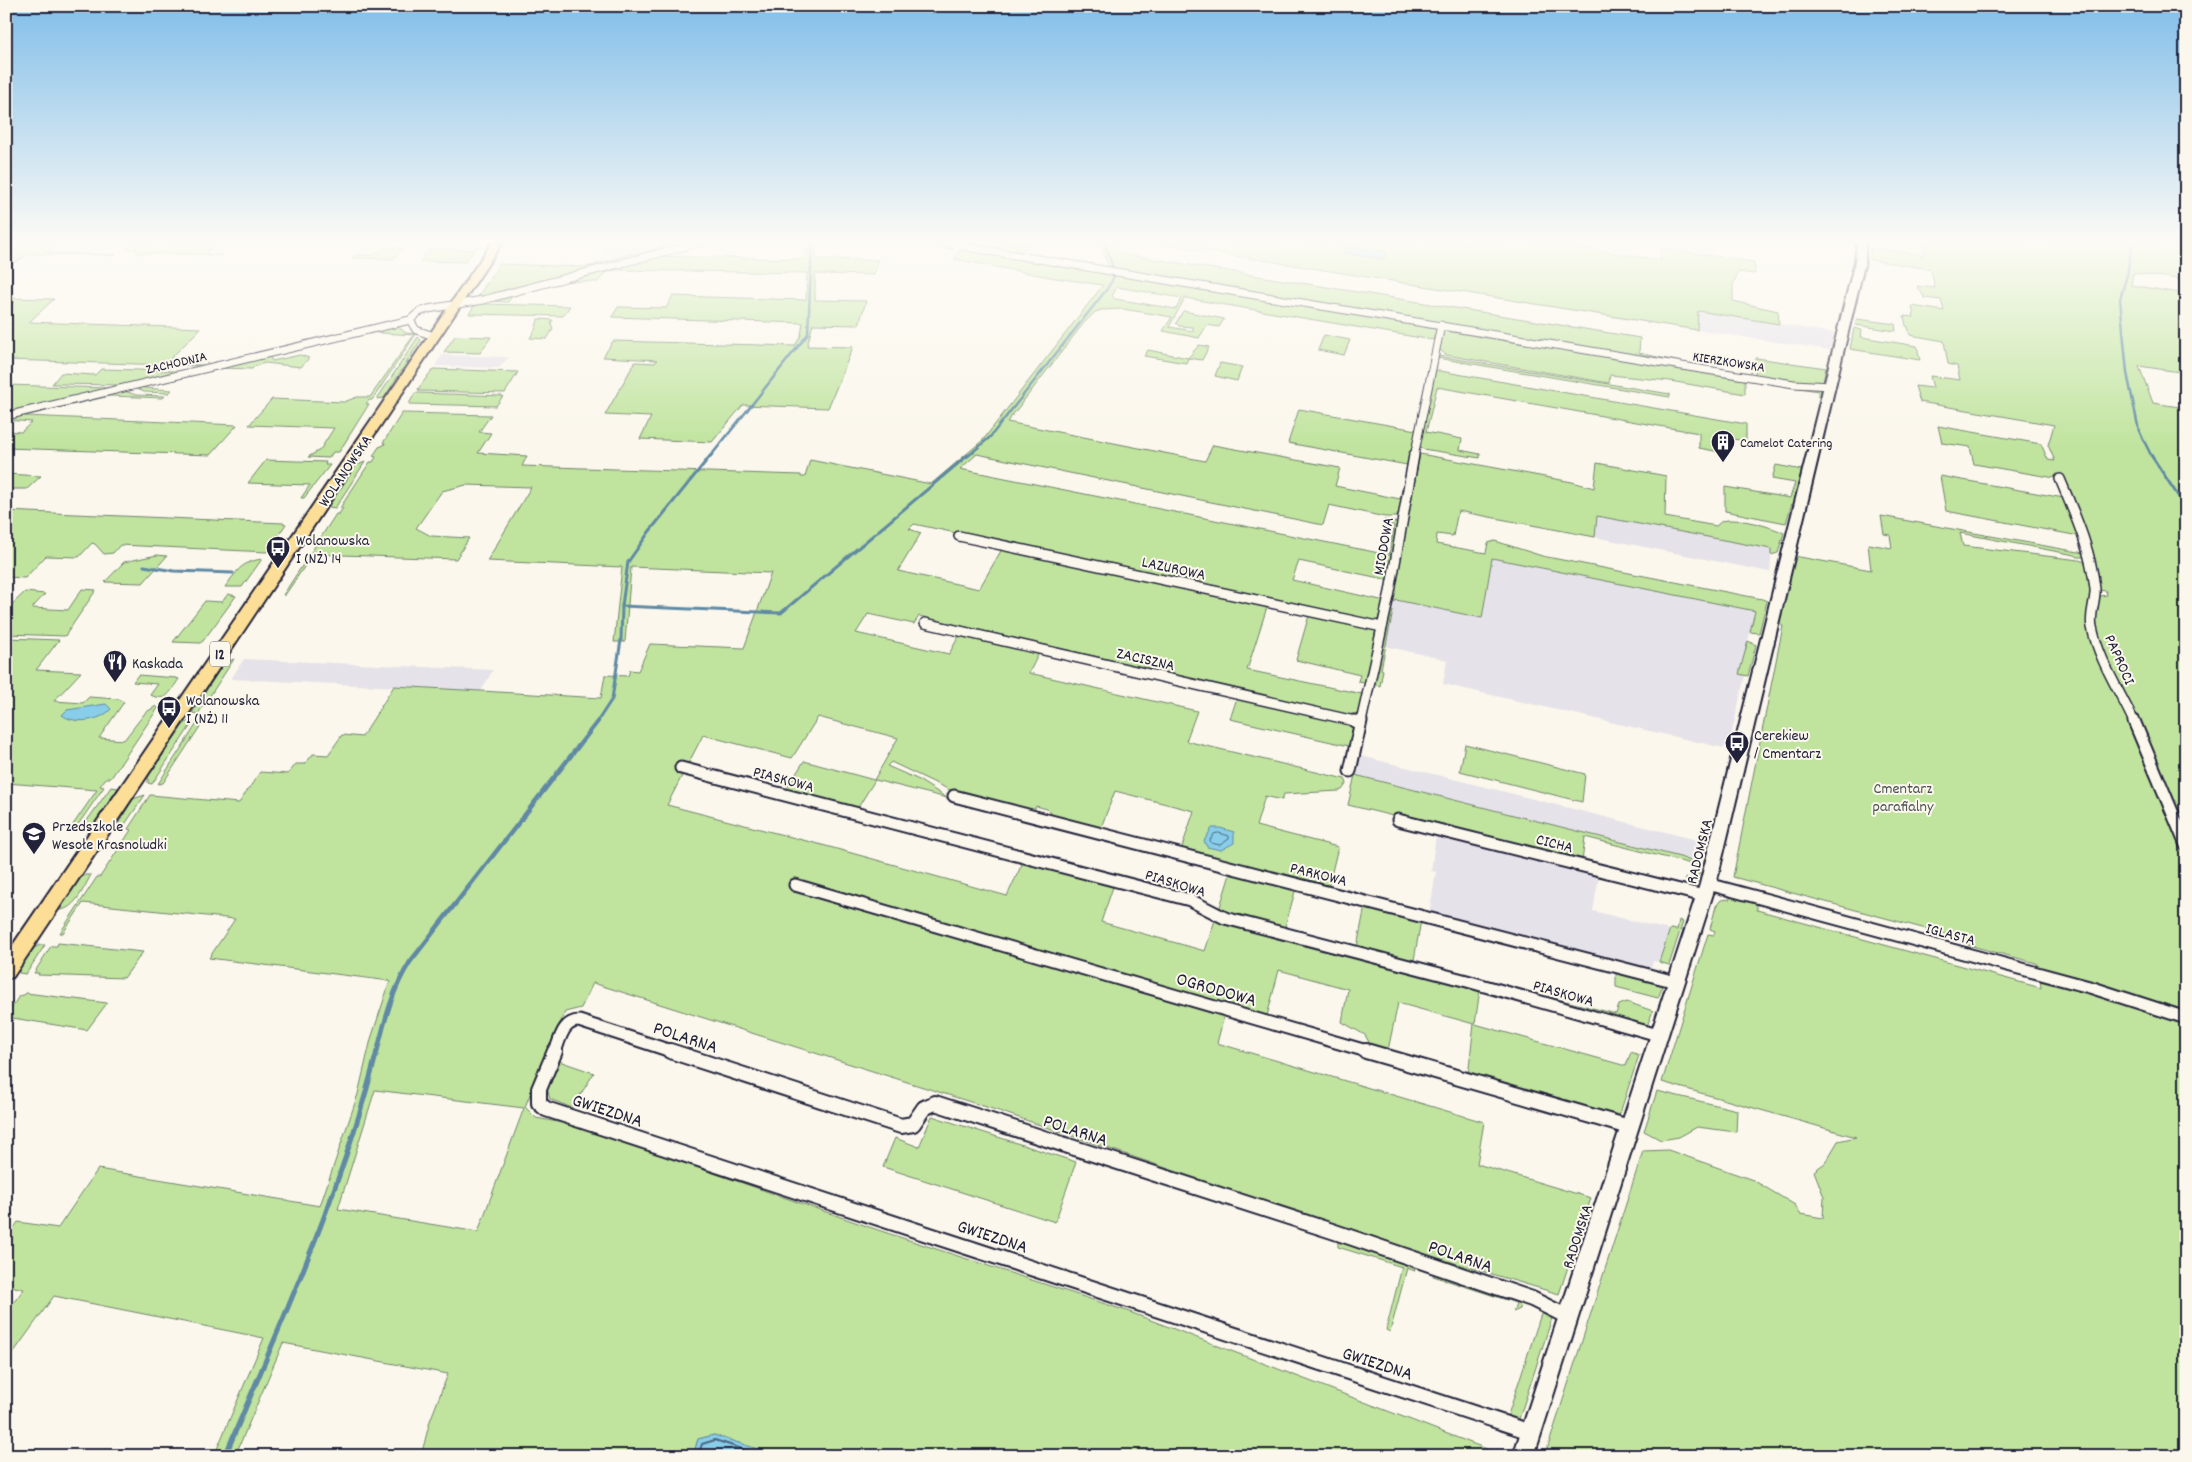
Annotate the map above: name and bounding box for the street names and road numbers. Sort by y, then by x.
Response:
street label: ZACHODNIA [144,347,209,381]
street label: KIERZKOWSKA [1691,347,1767,379]
street label: WOLANOWSKA [313,430,379,512]
street label: MIODOWA [1368,515,1401,577]
street label: LAZUROWA [1139,551,1208,587]
street label: PAPROCI [2097,631,2140,689]
road number: 12 [210,642,230,666]
street label: ZACISZNA [1114,643,1177,678]
street label: PIASKOWA [750,761,817,800]
street label: RADOMSKA [1681,816,1720,887]
street label: CICHA [1533,829,1576,860]
street label: PARKOWA [1287,857,1350,894]
street label: PIASKOWA [1142,864,1209,905]
street label: IGLASTA [1923,918,1978,953]
street label: OGRODOWA [1173,967,1259,1016]
street label: PIASKOWA [1530,975,1597,1014]
street label: POLARNA [649,1016,721,1062]
street label: GWIEZDNA [568,1088,646,1136]
street label: POLARNA [1039,1109,1111,1155]
street label: RADOMSKA [1557,1201,1600,1272]
street label: GWIEZDNA [953,1214,1031,1262]
street label: POLARNA [1424,1235,1496,1282]
street label: GWIEZDNA [1338,1341,1416,1389]

